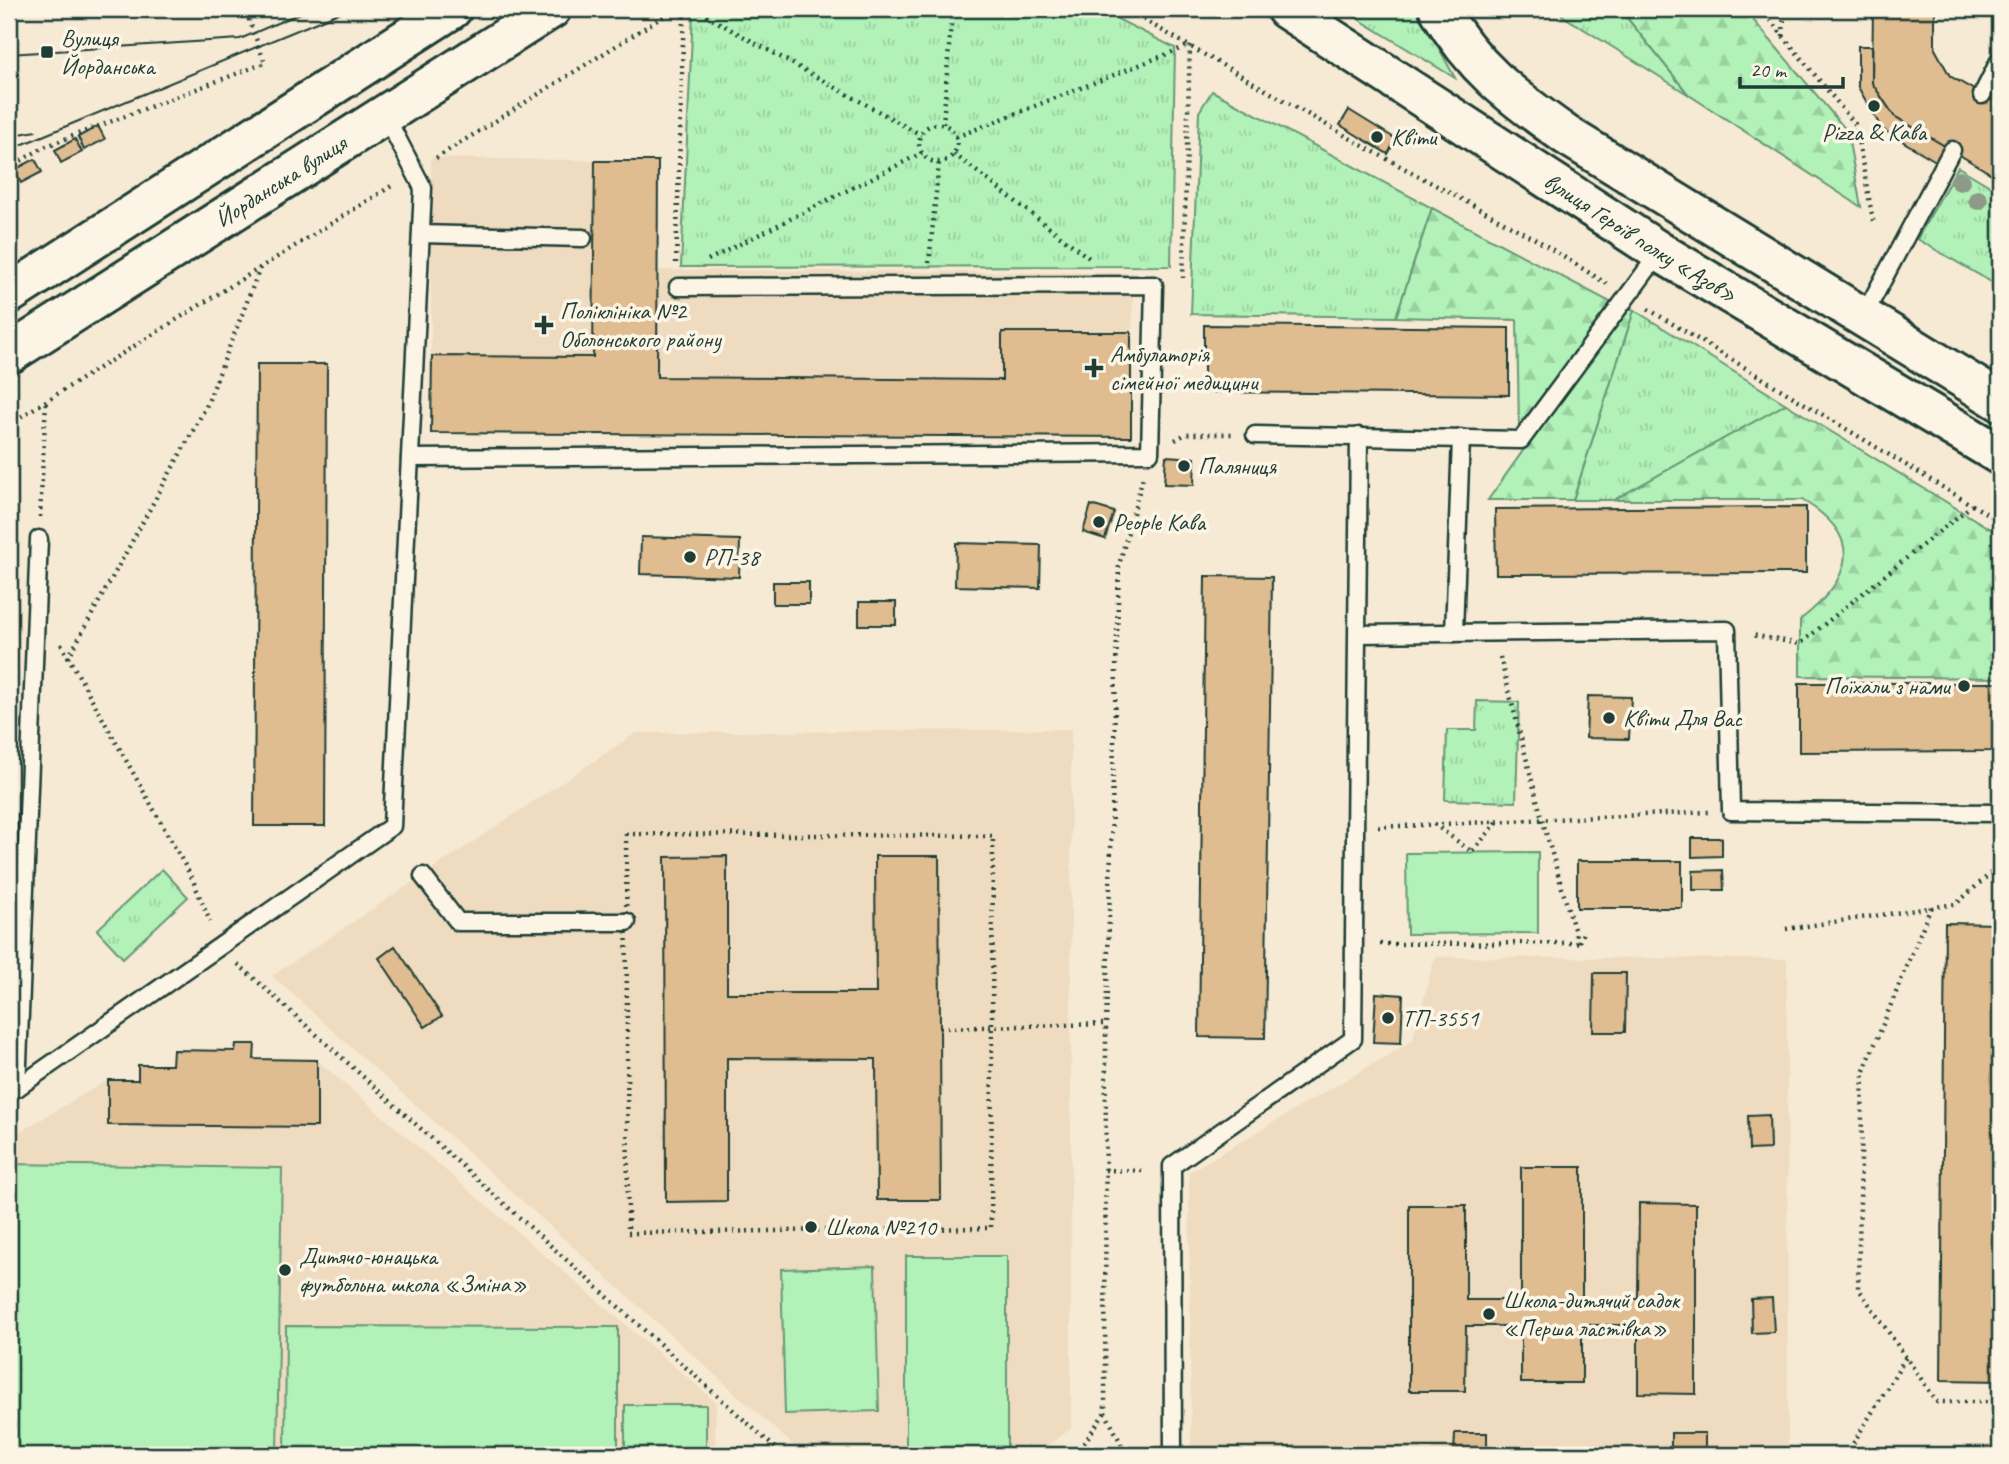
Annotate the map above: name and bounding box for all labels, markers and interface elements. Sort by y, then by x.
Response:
place label: Вулиця Йорданська [61,23,157,81]
marker: Вулиця Йорданська [39,44,55,60]
scale bar [1740,46,1843,90]
text: 20 m [1750,57,1788,83]
marker: Pizza & Кава [1866,98,1882,114]
place label: Pizza & Кава [1822,117,1927,147]
place label: Квіти [1391,122,1438,152]
street label: Йорданська вулиця [209,127,354,234]
marker: Квіти [1369,129,1385,145]
street label: вулиця Героїв полку «Азов» [1538,166,1743,310]
place label: Поліклініка №2 Оболонського району [560,296,722,354]
marker: Поліклініка №2 Оболонського району [534,315,554,335]
place label: Амбулаторія сімейної медицини [1110,339,1260,397]
marker: Амбулаторія сімейної медицини [1084,358,1104,378]
place label: Паляниця [1198,451,1277,481]
marker: Паляниця [1176,458,1192,474]
place label: People Кава [1113,507,1206,537]
marker: People Кава [1091,514,1107,530]
place label: РП-38 [704,542,761,572]
marker: РП-38 [682,549,698,565]
place label: Поїхали з нами [1824,671,1952,701]
marker: Поїхали з нами [1956,678,1972,694]
place label: Квіти Для Вас [1623,703,1743,733]
marker: Квіти Для Вас [1601,710,1617,726]
place label: ТП-3551 [1402,1003,1480,1033]
marker: ТП-3551 [1380,1010,1396,1026]
place label: Школа №210 [825,1212,938,1242]
marker: Школа №210 [803,1219,819,1235]
place label: Дитячо-юнацька футбольна школа «Зміна» [299,1241,527,1299]
marker: Дитячо-юнацька футбольна школа «Зміна» [277,1262,293,1278]
place label: Школа-дитячий садок «Перша ластівка» [1503,1285,1682,1343]
marker: Школа-дитячий садок «Перша ластівка» [1481,1306,1497,1322]

